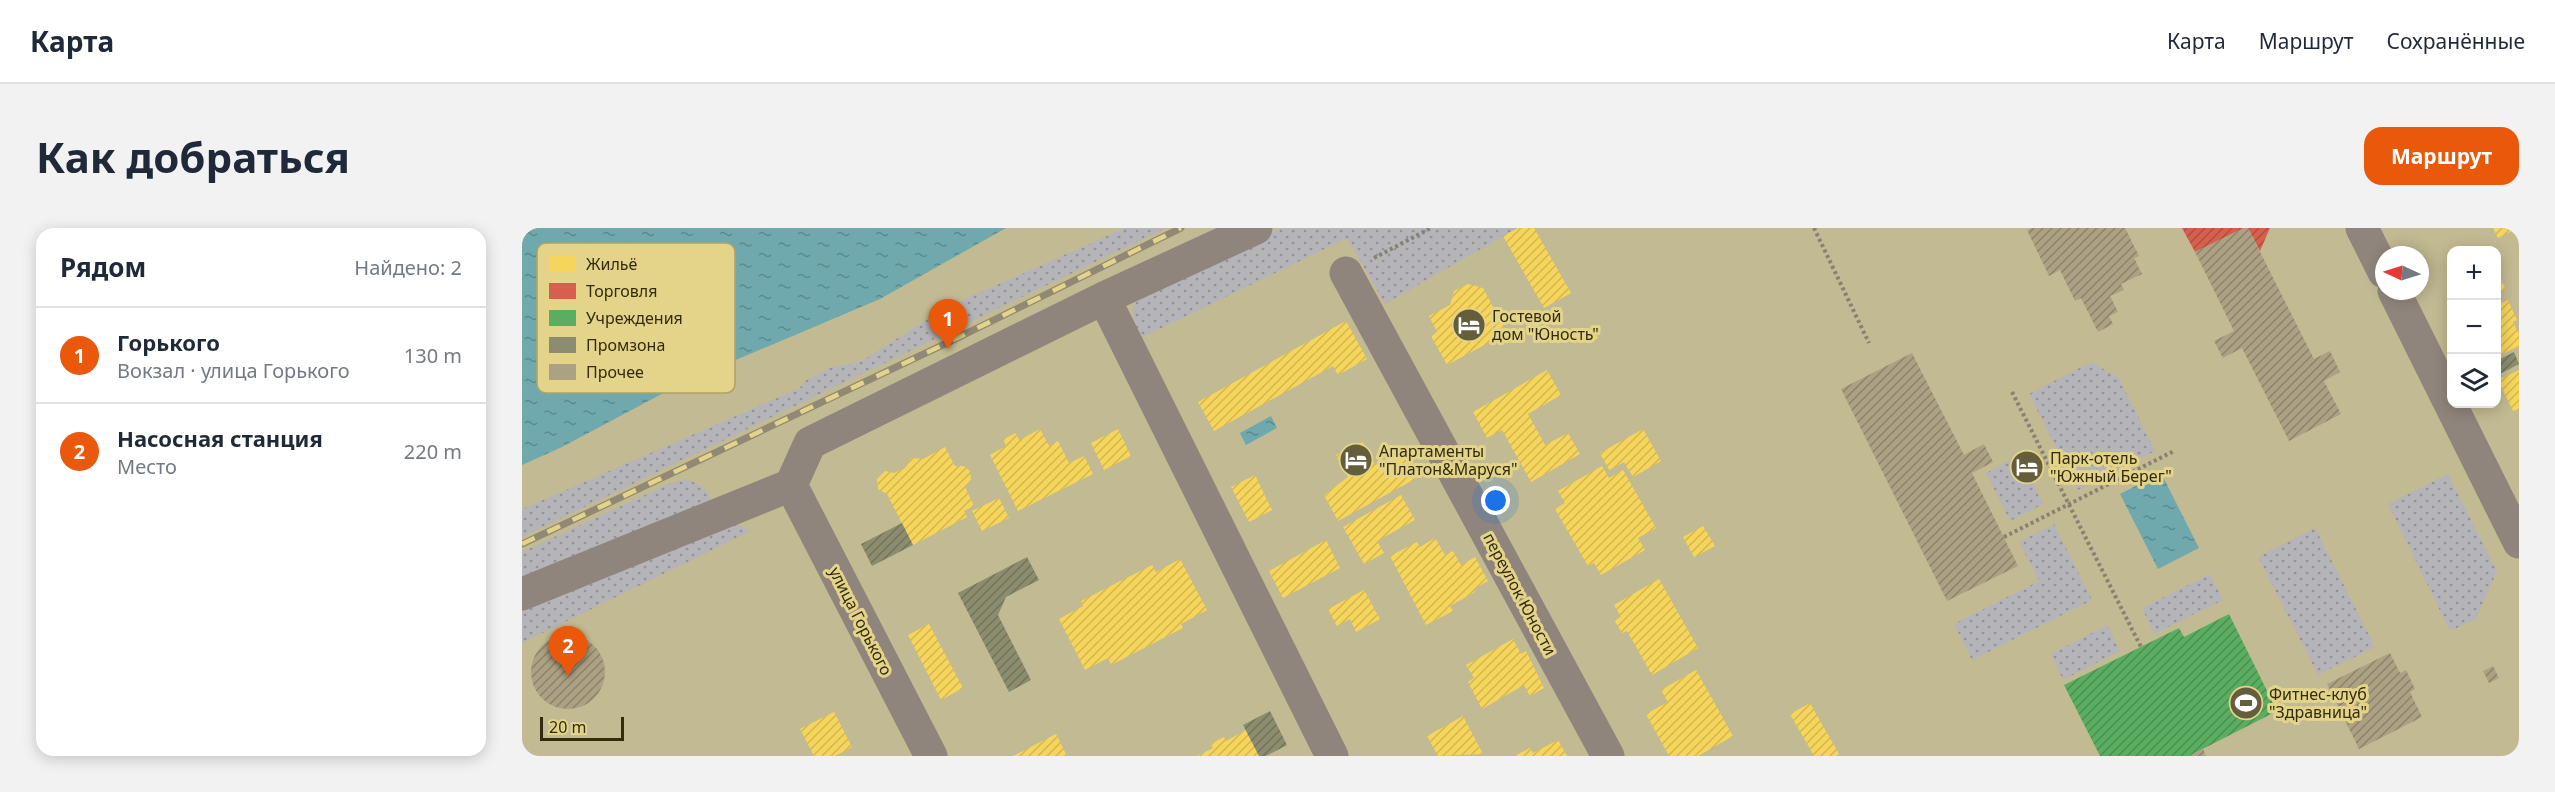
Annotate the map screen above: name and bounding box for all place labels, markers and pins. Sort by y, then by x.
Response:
pin: 1 [928,300,968,349]
place label: Гостевой дом "Юность" [1492,305,1599,345]
hotel icon: Гостевой дом "Юность" [1451,307,1487,343]
place label: Апартаменты "Платон&Маруся" [1379,440,1518,480]
hotel icon: Апартаменты "Платон&Маруся" [1338,442,1374,478]
place label: Парк-отель "Южный Берег" [2050,447,2172,487]
hotel icon: Парк-отель "Южный Берег" [2009,449,2045,485]
pin: 2 [548,626,588,676]
place label: Фитнес-клуб "Здравница" [2269,683,2367,723]
sports icon: Фитнес-клуб "Здравница" [2228,685,2264,721]

